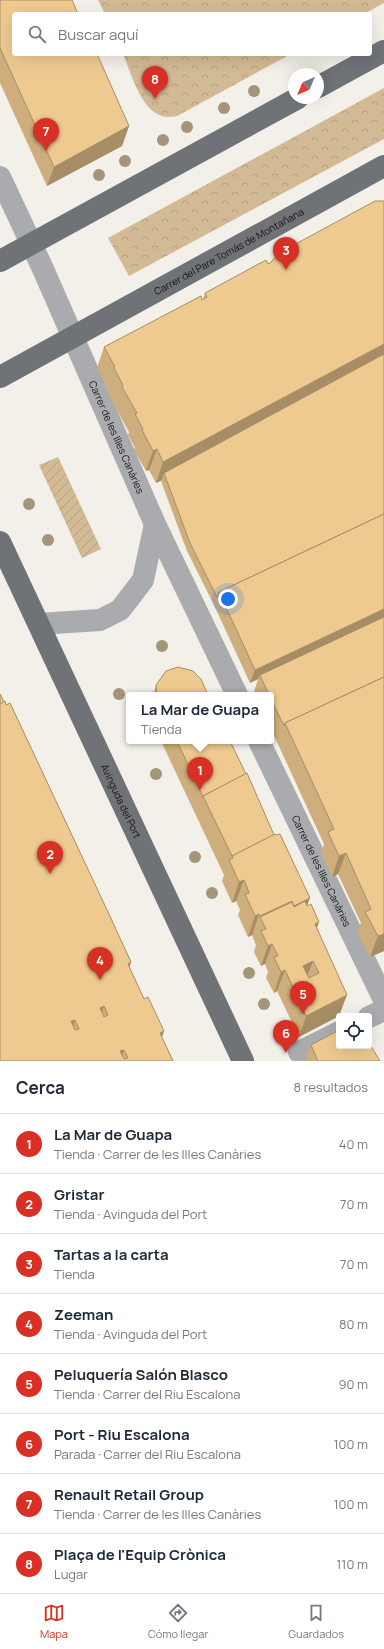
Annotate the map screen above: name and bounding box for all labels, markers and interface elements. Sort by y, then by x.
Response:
search box [12,12,372,56]
icon: search [26,23,48,45]
text: Buscar aquí [58,24,139,45]
pin: 8 [142,66,168,99]
north arrow [288,68,324,104]
pin: 7 [33,118,59,151]
street label: Carrer del Pare Tomás de Montañana [151,204,306,298]
pin: 3 [273,237,299,270]
street label: Carrer de les Illes Canàries [86,378,148,496]
your location [218,589,238,609]
popup [126,692,274,744]
text: La Mar de Guapa [141,699,259,720]
text: Tienda [141,720,182,738]
pin: 1 [187,757,213,790]
street label: Avinguda del Port [98,762,145,840]
street label: Carrer de les Illes Canàries [289,813,354,929]
pin: 2 [37,841,63,874]
pin: 4 [87,947,113,980]
pin: 5 [290,981,316,1014]
map controls [336,1013,372,1049]
button: locate [336,1013,372,1049]
pin: 6 [273,1020,299,1053]
text: Cerca [16,1076,65,1099]
text: 8 resultados [294,1078,368,1096]
text: La Mar de Guapa [54,1124,172,1145]
text: 1 [26,1135,32,1153]
text: 40 m [339,1135,368,1153]
text: Tienda · Carrer de les Illes Canàries [54,1145,261,1163]
text: Gristar [54,1184,104,1205]
text: 2 [25,1195,33,1213]
text: 70 m [340,1195,368,1213]
text: Tienda · Avinguda del Port [54,1205,207,1223]
text: Tartas a la carta [54,1244,169,1265]
text: 3 [25,1255,33,1273]
text: 70 m [340,1255,368,1273]
text: Tienda [54,1265,95,1283]
text: Zeeman [54,1304,113,1325]
text: 4 [25,1315,33,1333]
text: 80 m [339,1315,368,1333]
text: Tienda · Avinguda del Port [54,1325,207,1343]
text: Peluquería Salón Blasco [54,1364,228,1385]
text: 5 [25,1375,33,1393]
text: 90 m [338,1375,368,1393]
text: Tienda · Carrer del Riu Escalona [54,1385,240,1403]
text: Port - Riu Escalona [54,1424,190,1445]
text: 6 [25,1435,33,1453]
text: 100 m [333,1435,368,1453]
text: Parada · Carrer del Riu Escalona [54,1445,241,1463]
text: Renault Retail Group [54,1484,204,1505]
text: 7 [26,1495,32,1513]
text: 100 m [333,1495,368,1513]
text: Tienda · Carrer de les Illes Canàries [54,1505,261,1523]
text: Plaça de l'Equip Crònica [54,1544,226,1565]
text: 8 [25,1555,33,1573]
text: 110 m [336,1555,368,1573]
text: Lugar [54,1565,88,1583]
tab: Mapa [40,1602,68,1641]
tab: Cómo llegar [148,1602,208,1641]
tab: Guardados [288,1602,344,1641]

